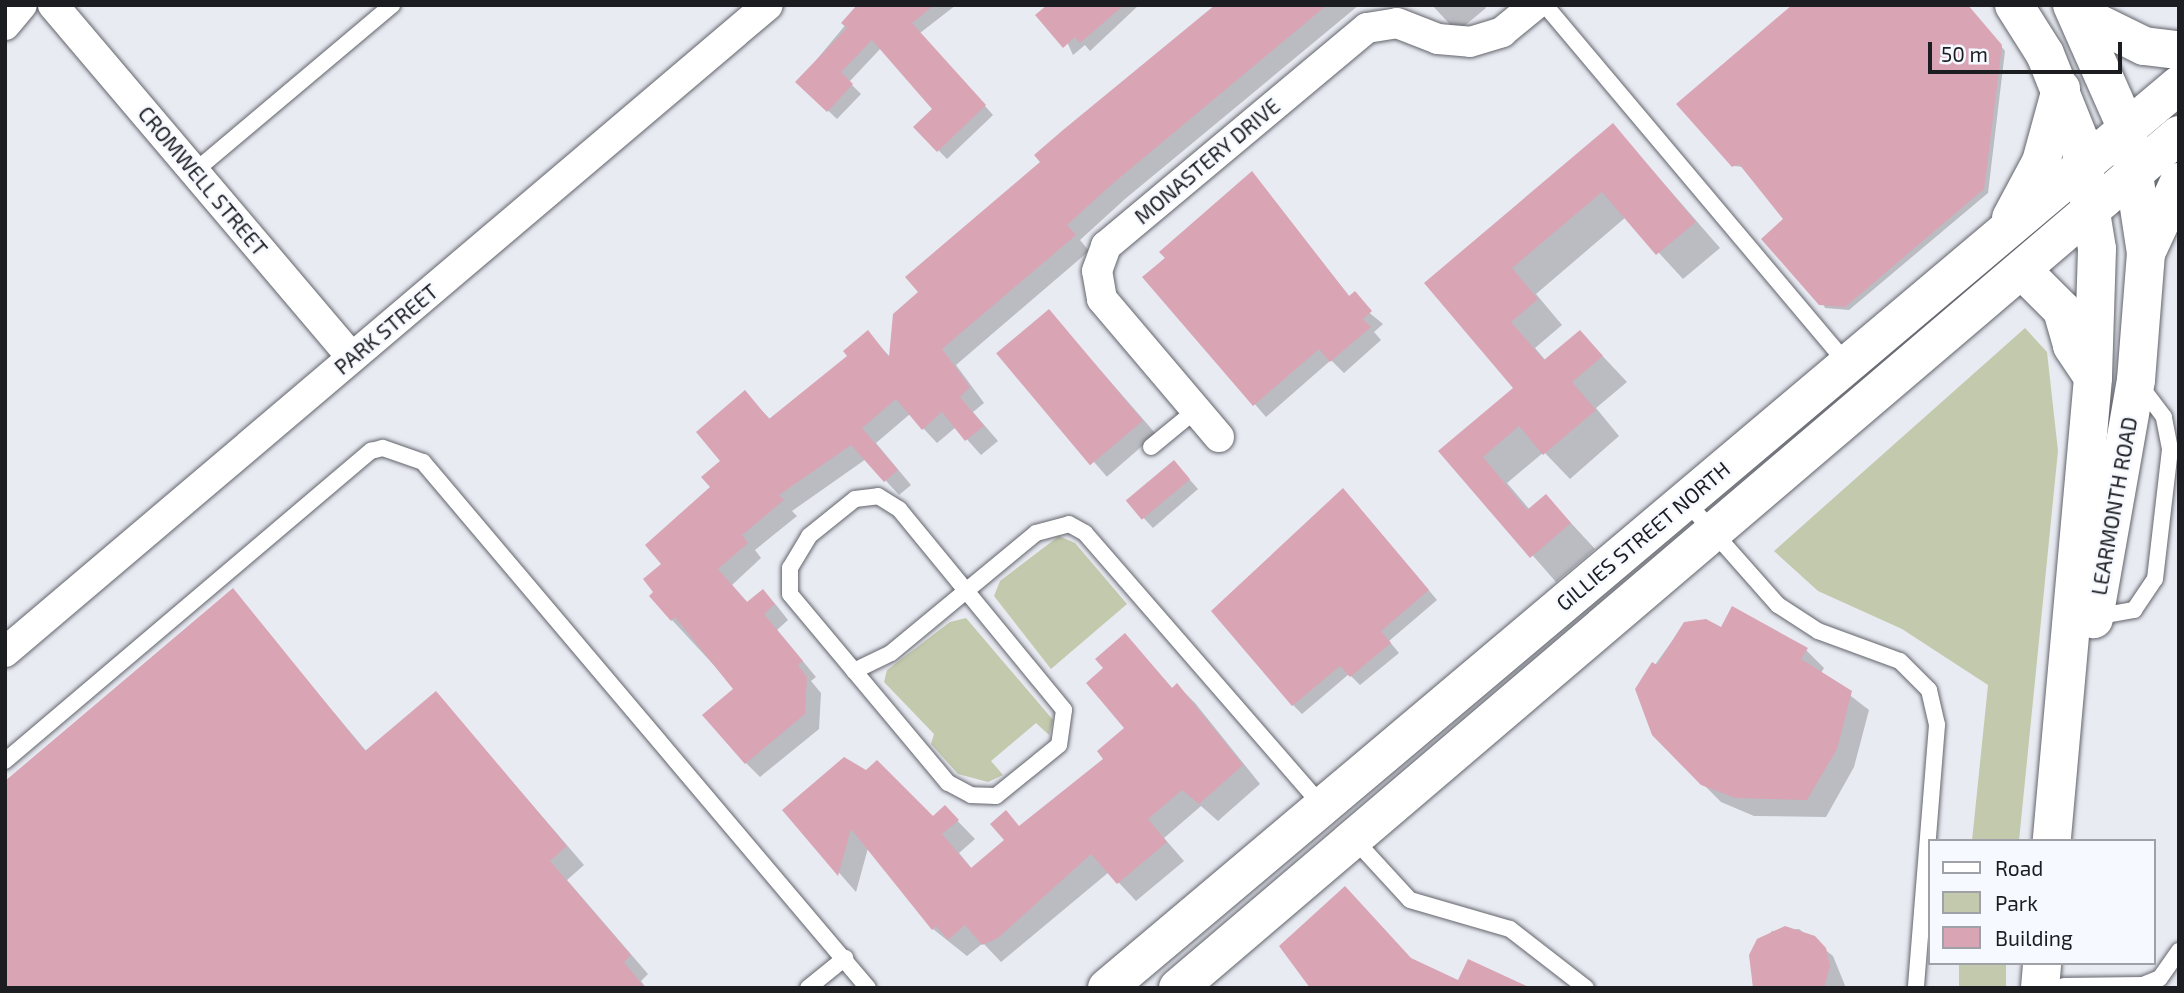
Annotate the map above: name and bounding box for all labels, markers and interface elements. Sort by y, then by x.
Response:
scale bar [1932,28,2126,72]
text: 50 m [1941,41,1988,66]
street label: MONASTERY DRIVE [1129,93,1285,229]
street label: CROMWELL STREET [133,101,273,261]
street label: PARK STREET [329,278,443,380]
street label: LEARMONTH ROAD [2086,415,2142,597]
street label: GILLIES STREET NORTH [1551,456,1735,616]
legend [1928,839,2156,965]
text: Road [1995,855,2043,880]
text: Park [1995,890,2038,915]
text: Building [1995,925,2073,950]

